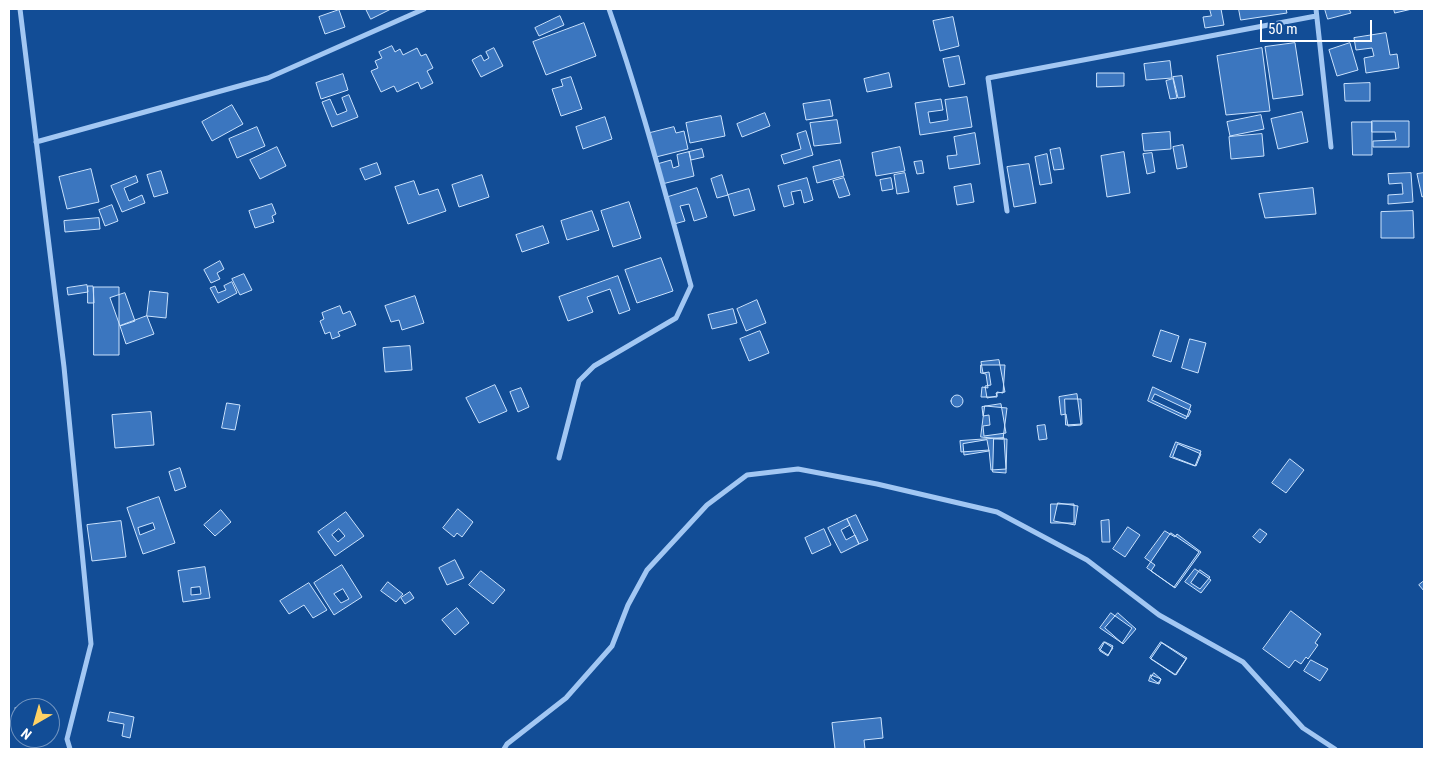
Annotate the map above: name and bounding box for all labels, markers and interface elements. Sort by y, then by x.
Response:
scale bar [1263,10,1376,42]
text: 50 m [1268,20,1298,38]
north arrow [10,698,60,748]
text: N [18,725,35,743]

